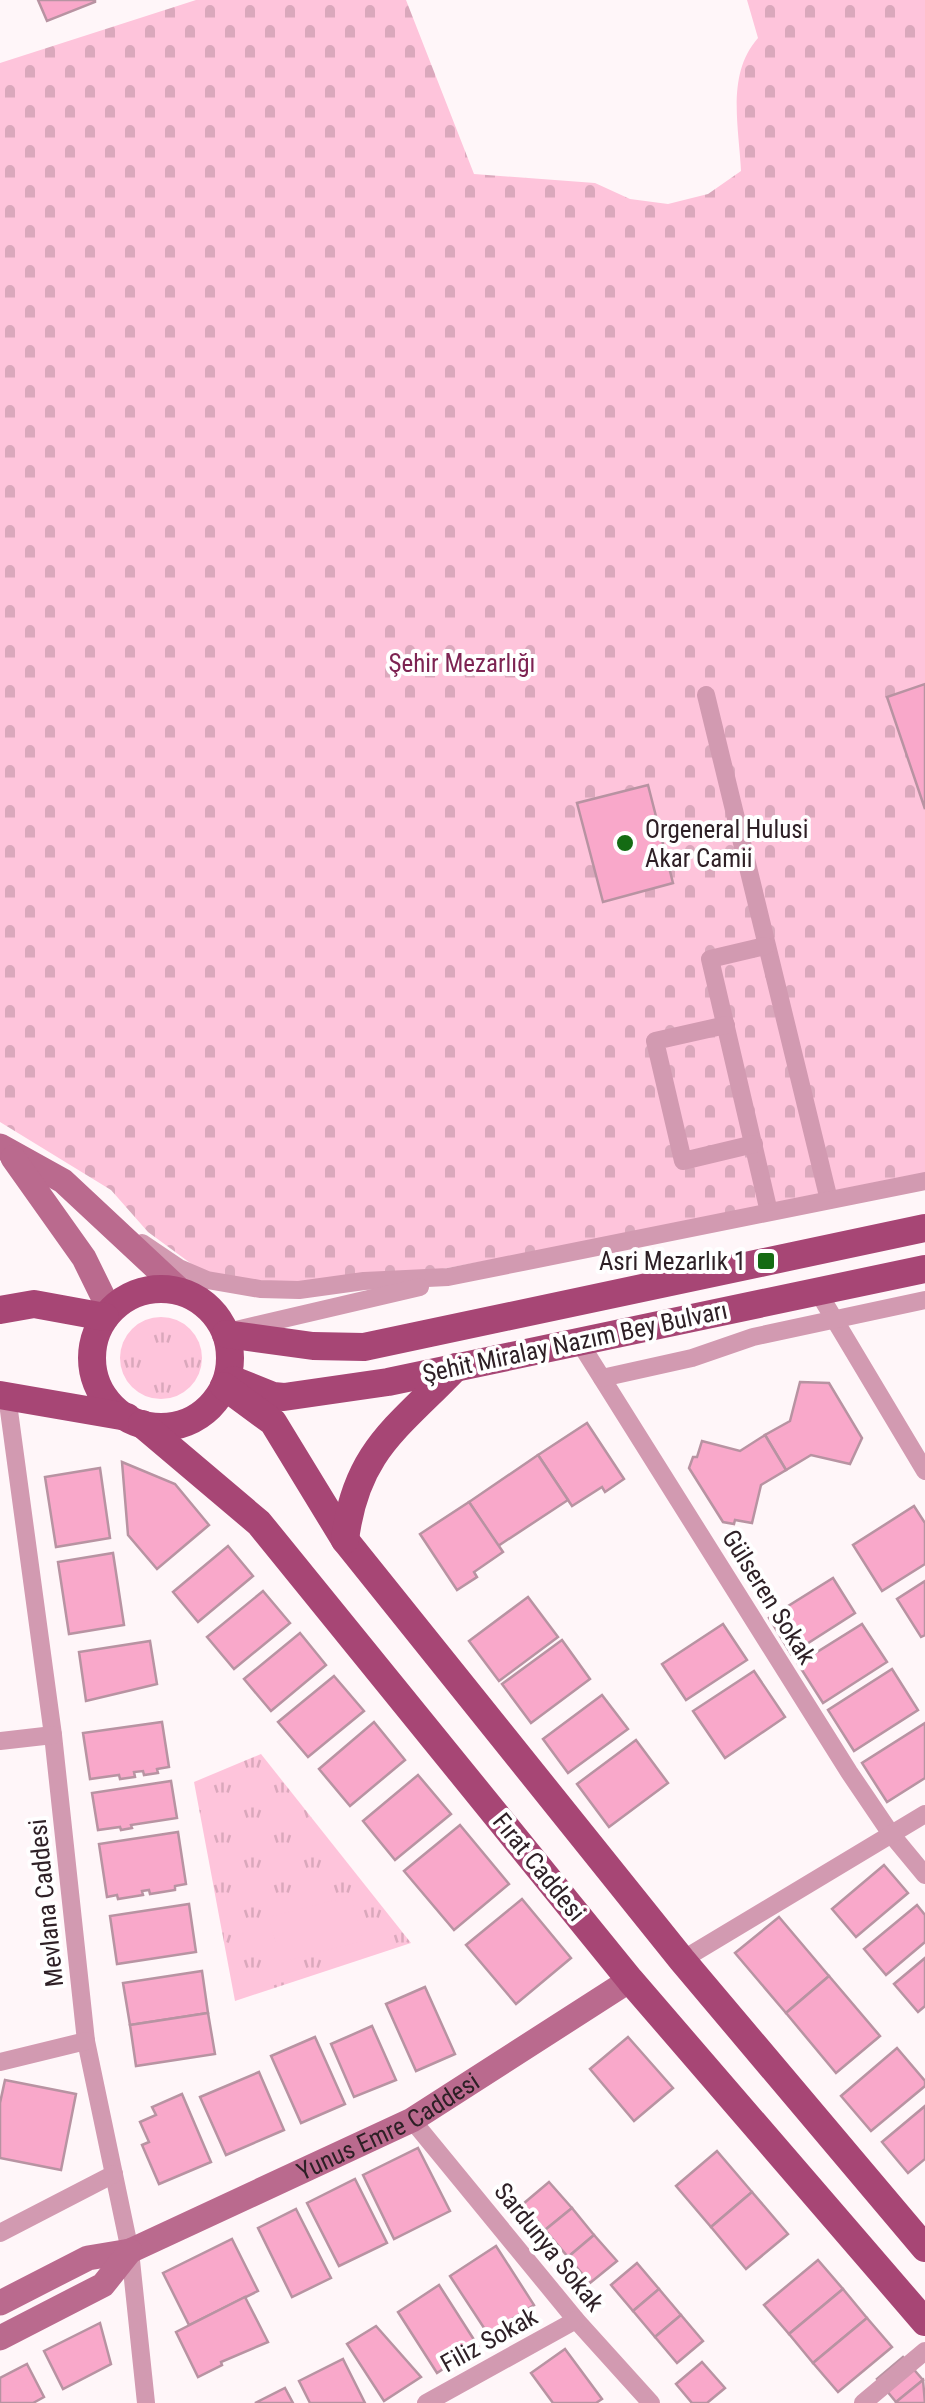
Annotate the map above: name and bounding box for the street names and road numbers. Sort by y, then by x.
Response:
street label: Şehit Miralay Nazım Bey Bulvarı [420,1296,730,1388]
street label: Gülseren Sokak [716,1525,822,1670]
street label: Fırat Caddesi [487,1807,591,1927]
street label: Mevlana Caddesi [23,1818,69,1988]
street label: Yunus Emre Caddesi [292,2066,484,2186]
street label: Sardunya Sokak [488,2177,610,2318]
street label: Filiz Sokak [436,2301,543,2378]

